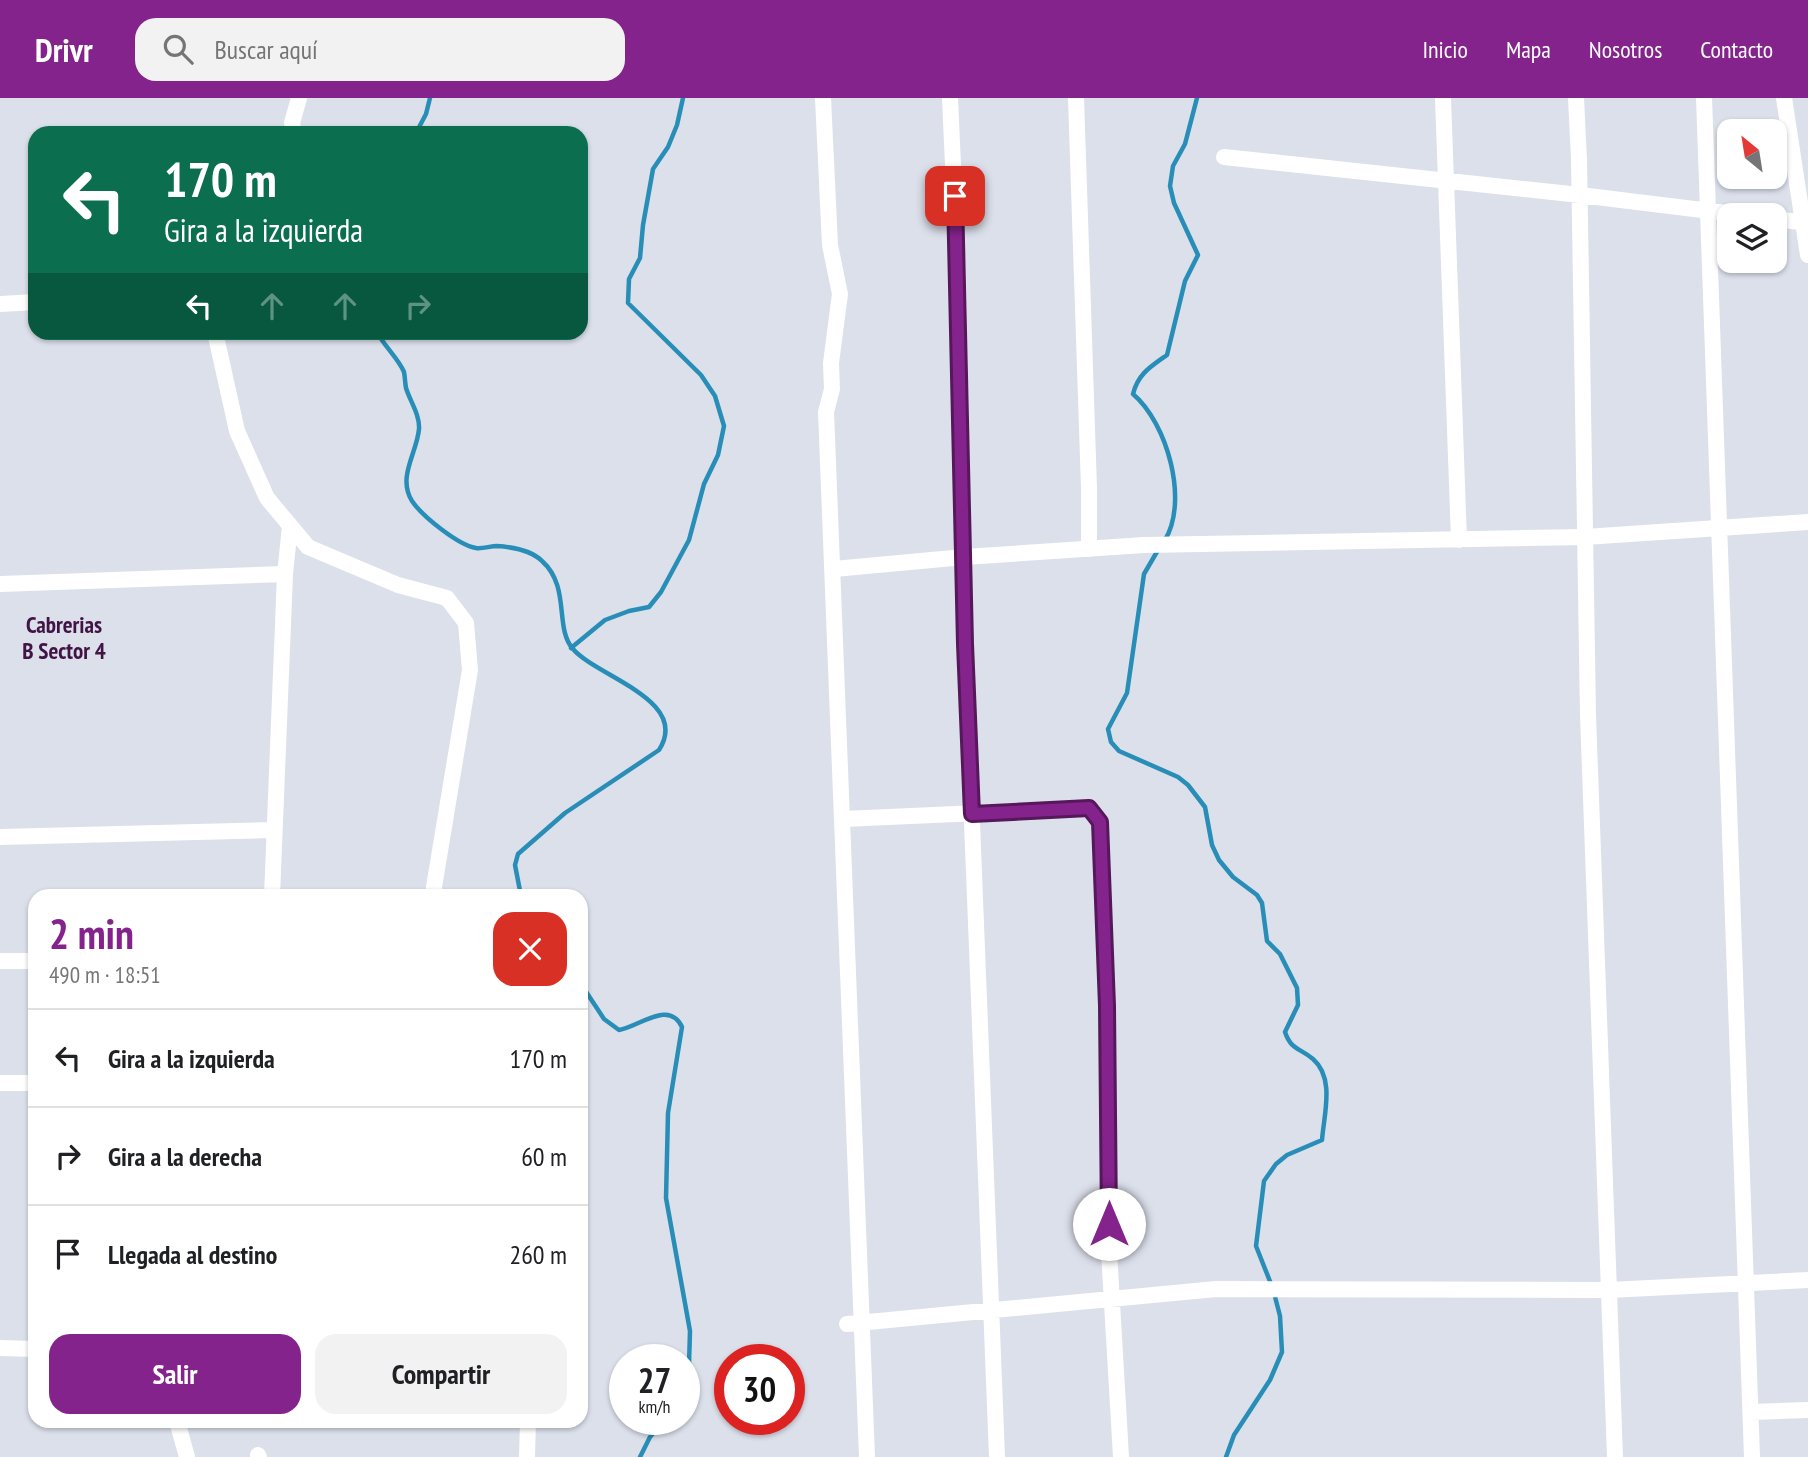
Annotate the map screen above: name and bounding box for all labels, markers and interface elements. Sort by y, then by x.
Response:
search box [135,18,625,81]
text: Drivr [35,28,93,71]
icon: search [159,30,197,68]
text: Buscar aquí [215,33,318,66]
text: Inicio [1422,34,1468,65]
text: Mapa [1506,34,1551,65]
text: Nosotros [1589,34,1662,65]
text: Contacto [1700,34,1773,65]
north arrow [1717,119,1787,189]
map controls [1717,119,1787,273]
text: 170 m [164,147,277,211]
icon: left [49,154,140,245]
pin [925,166,985,226]
icon: arrive [936,177,974,215]
button: layers [1717,203,1787,273]
text: Gira a la izquierda [164,209,363,251]
icon: left [180,287,218,325]
icon: ahead [253,287,291,325]
icon: ahead [326,287,364,325]
icon: right [399,287,437,325]
district label: Cabrerias B Sector 4 [22,610,106,665]
text: 2 min [49,906,134,961]
button: close [493,912,567,986]
text: 490 m · 18:51 [49,960,161,989]
icon: left [49,1039,87,1077]
text: Gira a la izquierda [108,1042,275,1075]
text: 170 m [509,1042,567,1075]
icon: right [49,1137,87,1175]
text: Gira a la derecha [108,1140,262,1173]
text: 60 m [521,1140,567,1173]
position arrow [1072,1187,1146,1261]
icon: arrive [49,1235,87,1273]
text: Llegada al destino [108,1238,277,1271]
text: 260 m [509,1238,567,1271]
button: Salir [49,1334,301,1414]
button: Compartir [315,1334,567,1414]
speed limit sign: 30 [714,1344,805,1435]
text: 27 [638,1357,671,1403]
text: km/h [639,1395,670,1418]

